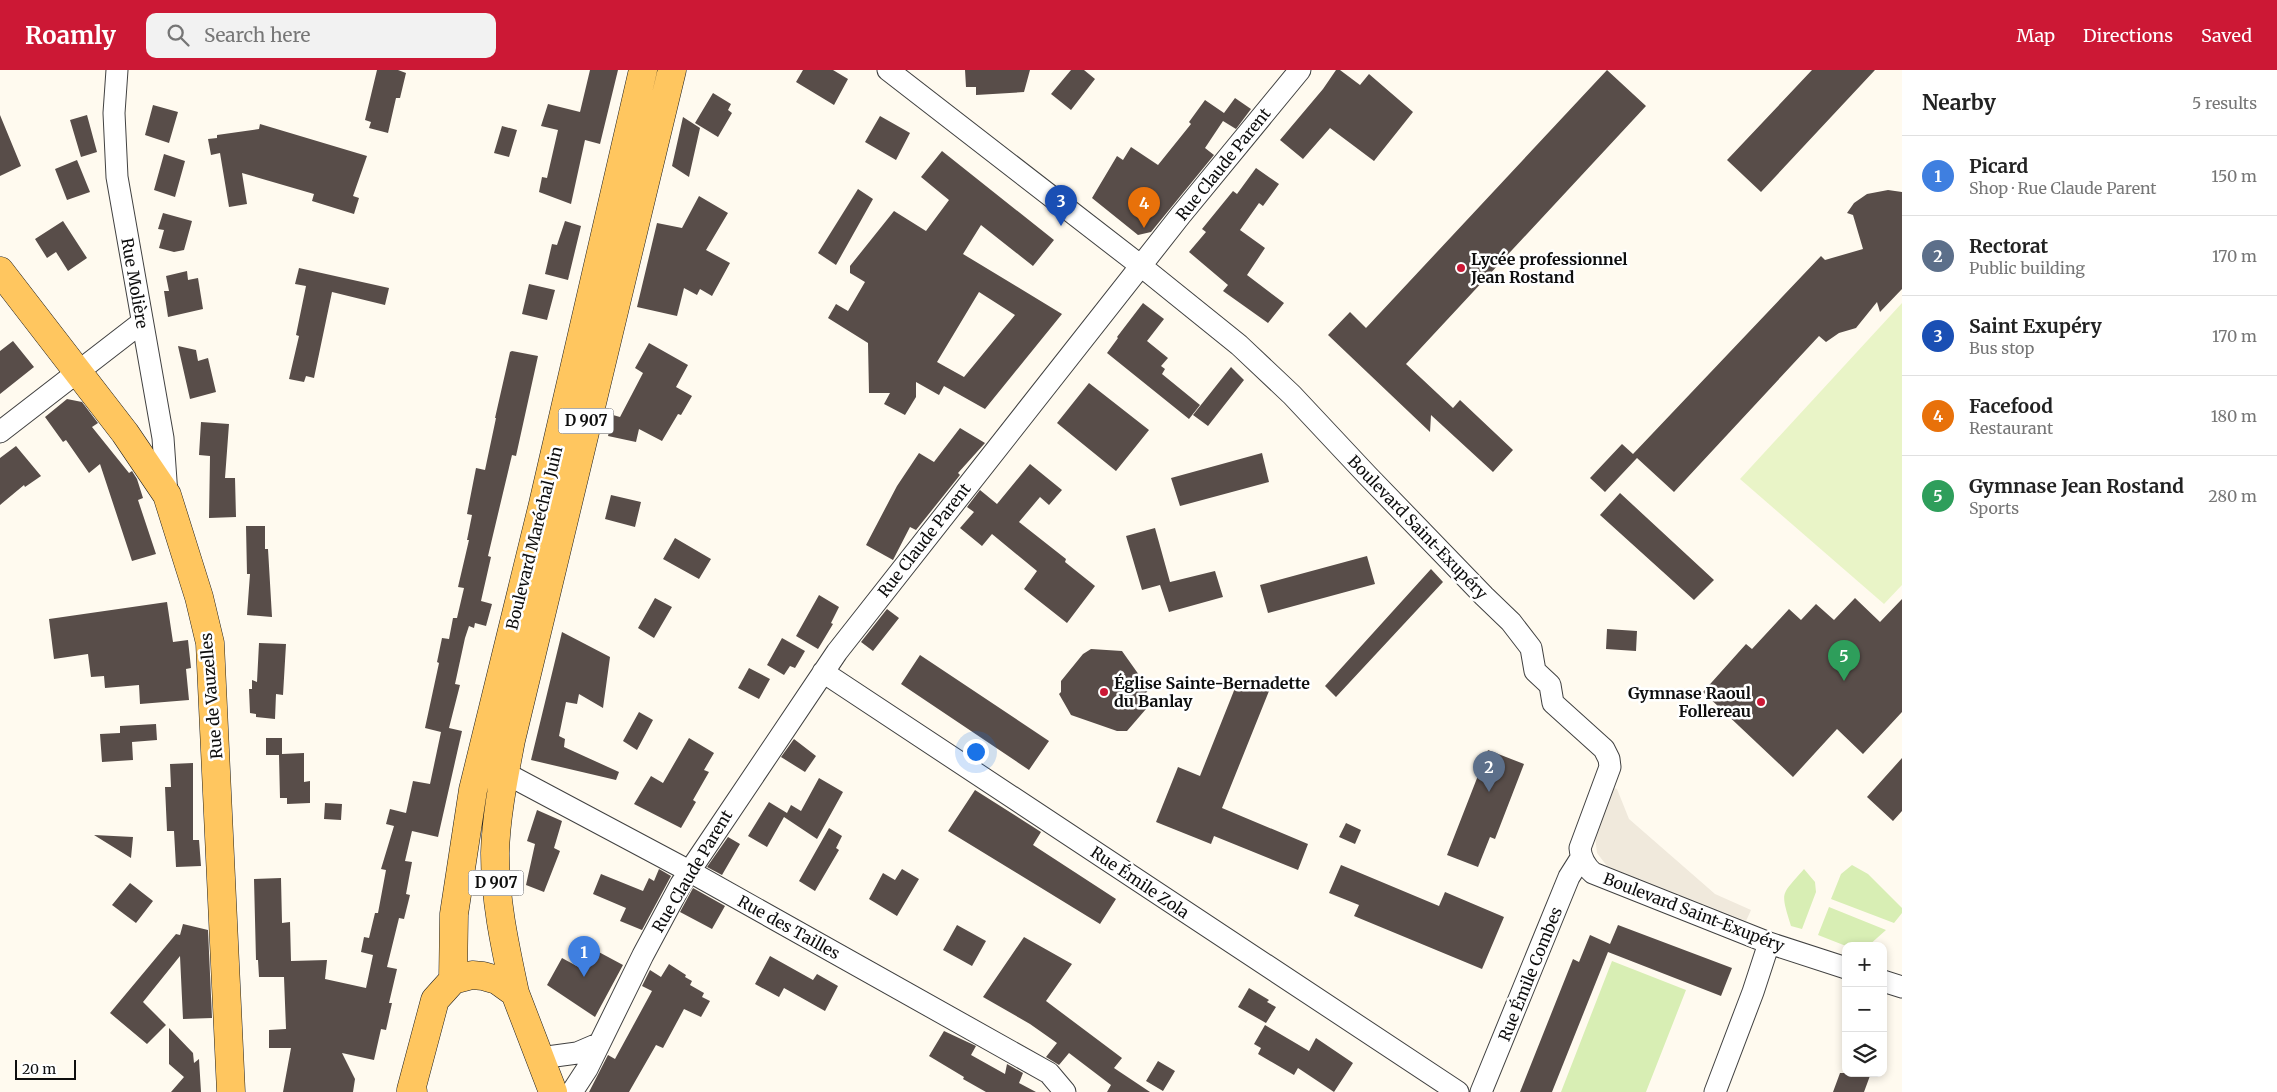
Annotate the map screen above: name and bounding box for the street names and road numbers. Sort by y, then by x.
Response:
street label: Rue Claude Parent [1171,103,1275,224]
street label: Rue Molière [117,236,153,330]
road number: D 907 [558,408,614,434]
street label: Boulevard Maréchal Juin [502,444,567,632]
street label: Boulevard Saint-Exupéry [1344,451,1493,604]
street label: Rue Claude Parent [873,478,975,601]
street label: Rue de Vauzelles [196,632,226,760]
street label: Rue Claude Parent [648,806,737,936]
street label: Rue Émile Zola [1087,842,1193,923]
street label: Boulevard Saint-Exupéry [1601,868,1788,956]
road number: D 907 [468,870,524,896]
street label: Rue des Tailles [734,891,844,963]
street label: Rue Émile Combes [1494,904,1566,1044]

